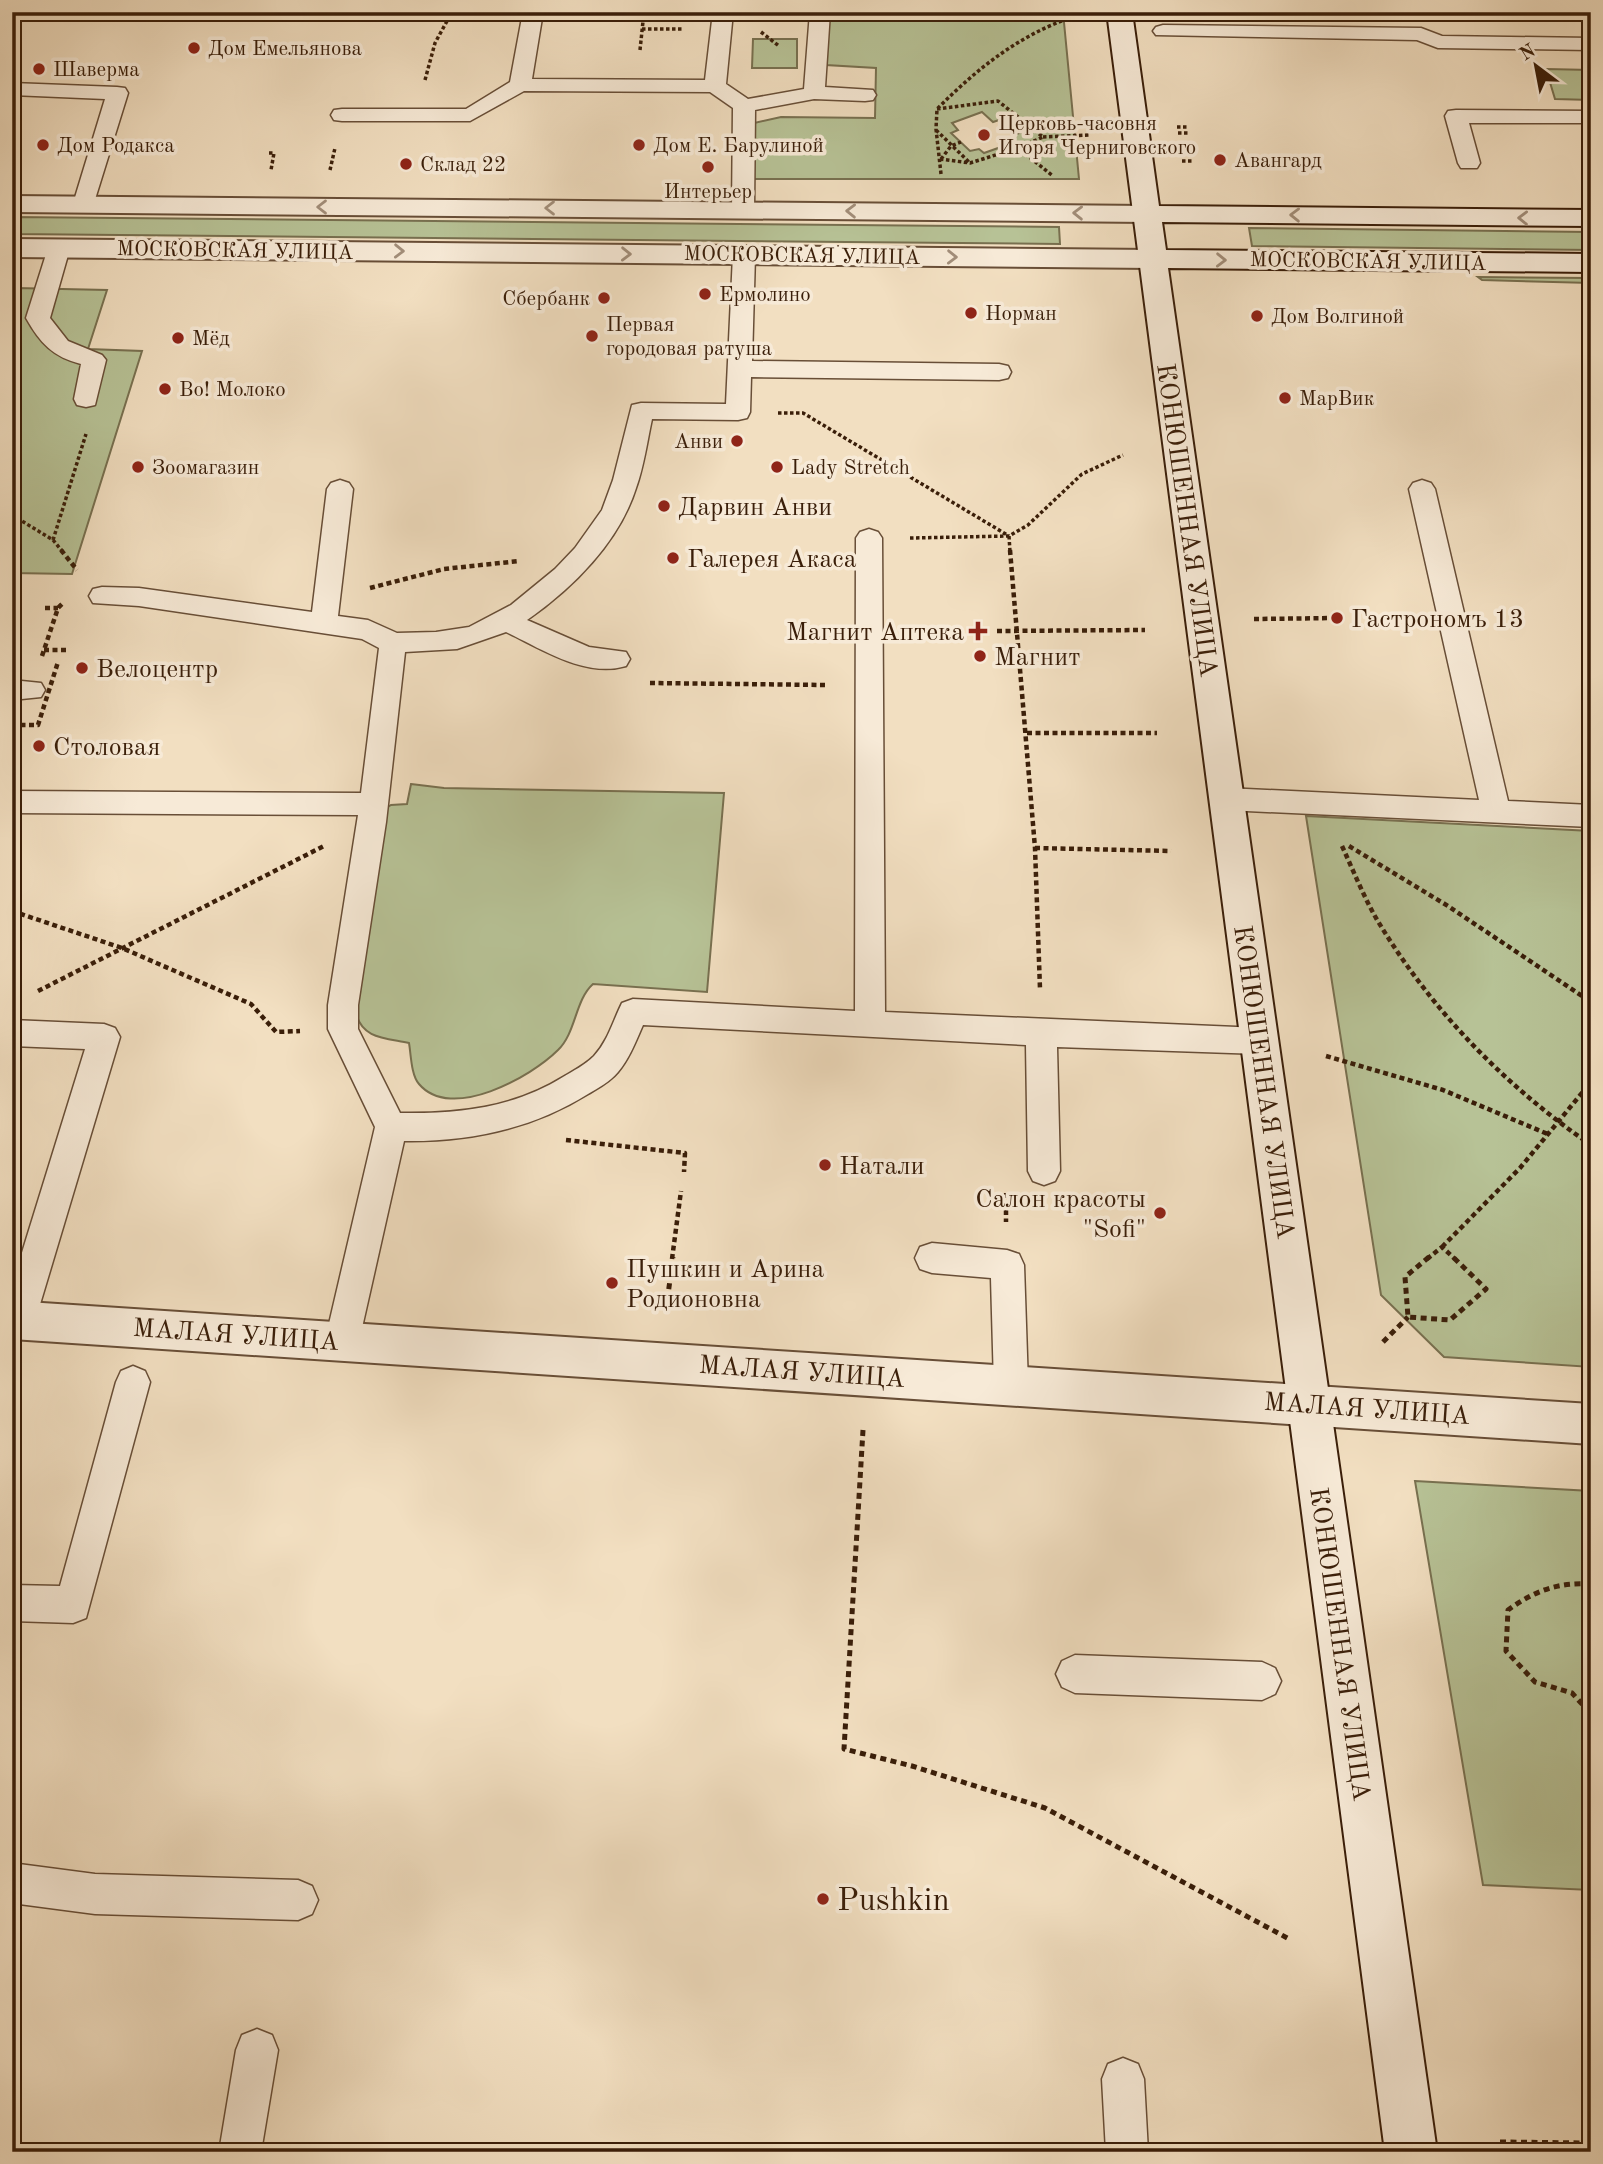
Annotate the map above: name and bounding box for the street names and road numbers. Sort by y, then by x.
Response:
street label: МОСКОВСКАЯ УЛИЦА [116,239,354,264]
street label: МОСКОВСКАЯ УЛИЦА [683,244,921,269]
street label: МОСКОВСКАЯ УЛИЦА [1249,250,1487,275]
street label: КОНЮШЕННАЯ УЛИЦА [1151,362,1221,679]
street label: КОНЮШЕННАЯ УЛИЦА [1228,924,1298,1241]
street label: МАЛАЯ УЛИЦА [132,1316,340,1356]
street label: МАЛАЯ УЛИЦА [698,1353,906,1393]
street label: МАЛАЯ УЛИЦА [1263,1390,1471,1430]
street label: КОНЮШЕННАЯ УЛИЦА [1304,1486,1374,1803]

